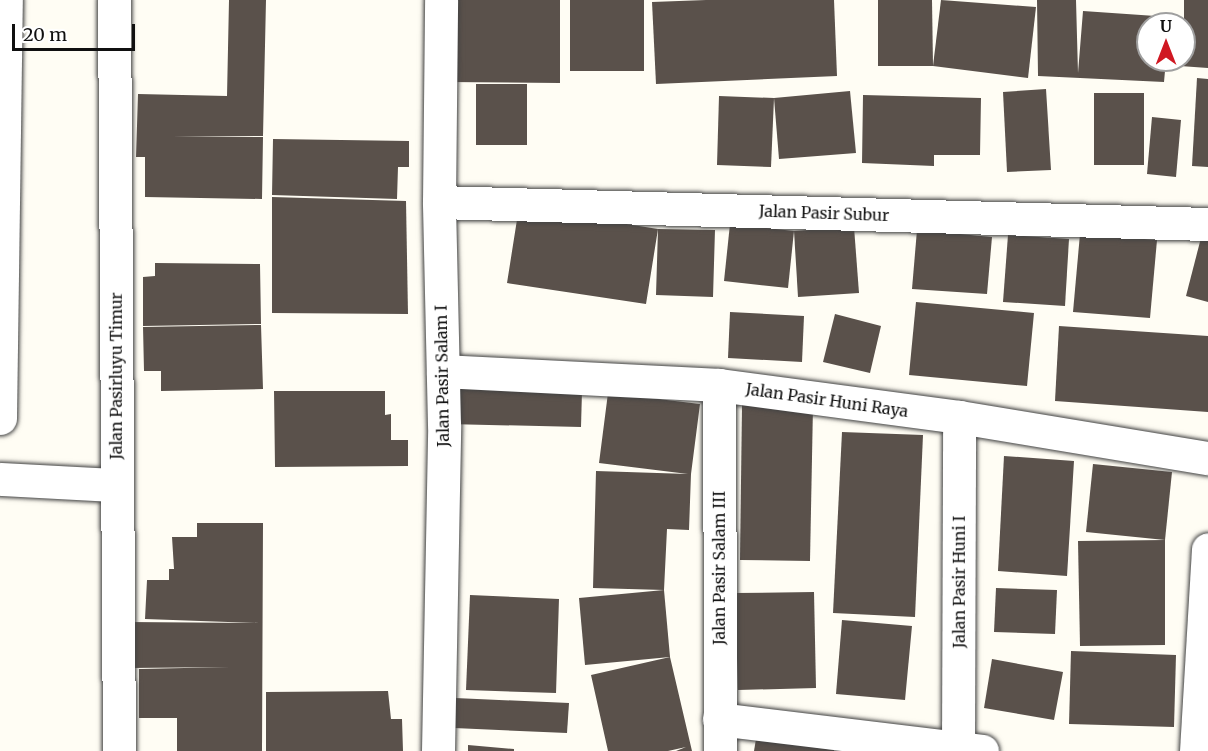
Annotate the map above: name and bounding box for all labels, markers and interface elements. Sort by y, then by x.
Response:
scale bar [15,12,138,50]
north arrow [1136,12,1196,72]
text: U [1160,16,1172,36]
text: 20 m [23,23,67,46]
street label: Jalan Pasir Subur [758,201,890,225]
street label: Jalan Pasirluyu Timur [106,292,126,460]
street label: Jalan Pasir Salam I [431,305,453,447]
street label: Jalan Pasir Huni Raya [745,379,909,421]
street label: Jalan Pasir Salam III [709,491,729,645]
street label: Jalan Pasir Huni I [949,516,969,648]

